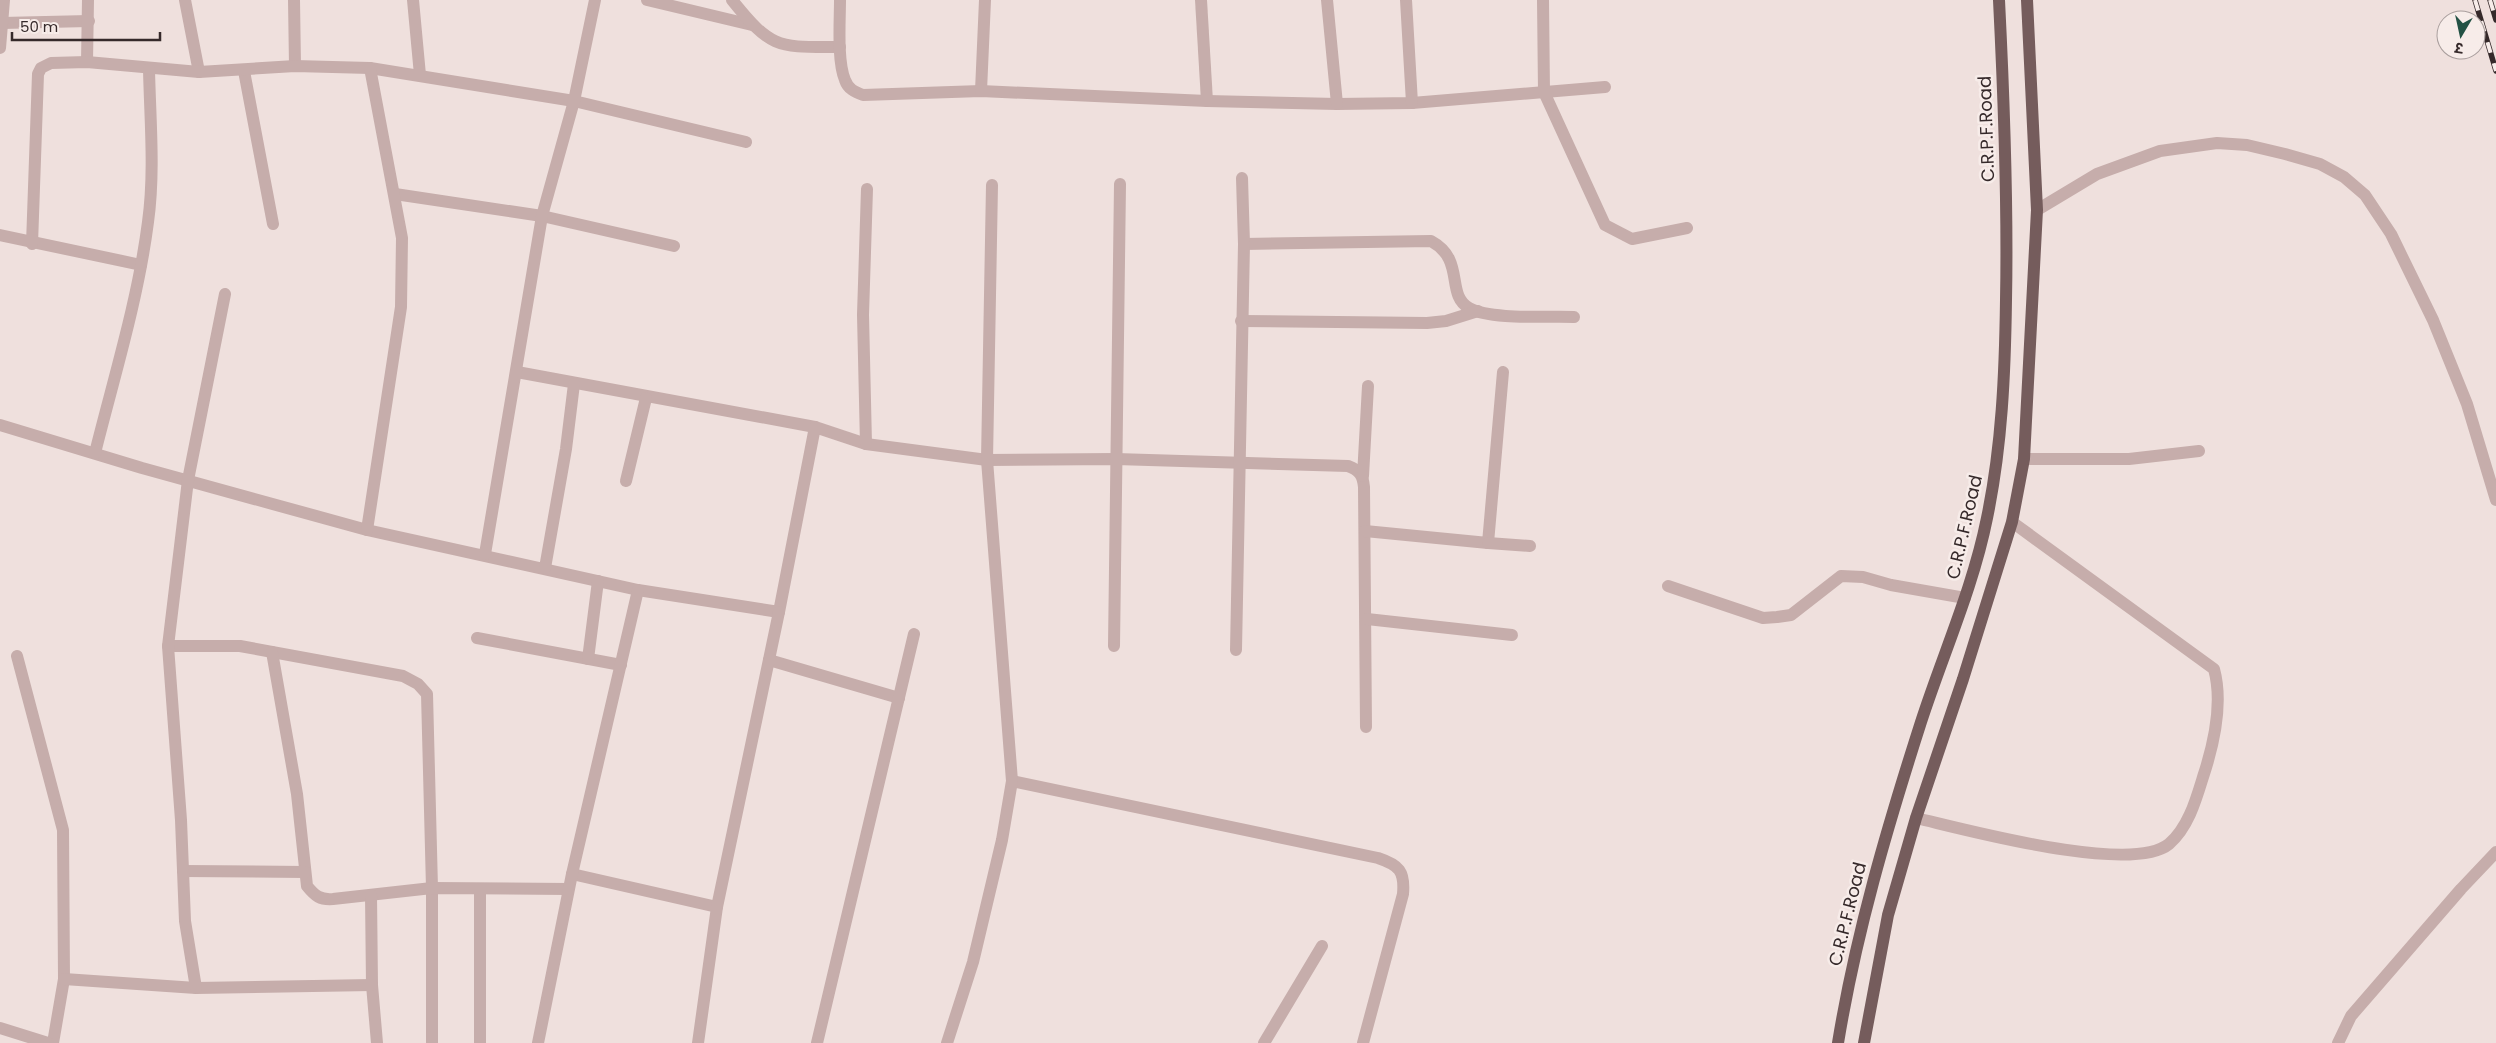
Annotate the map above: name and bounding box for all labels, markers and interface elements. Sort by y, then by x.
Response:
scale bar [12,10,160,42]
north arrow [2436,10,2486,60]
text: 50 m [20,16,58,37]
text: उ [2452,37,2465,58]
street label: C.R.P.F.Road [1972,75,2000,183]
street label: C.R.P.F.Road [1940,472,1988,582]
street label: C.R.P.F.Road [1822,859,1872,969]

